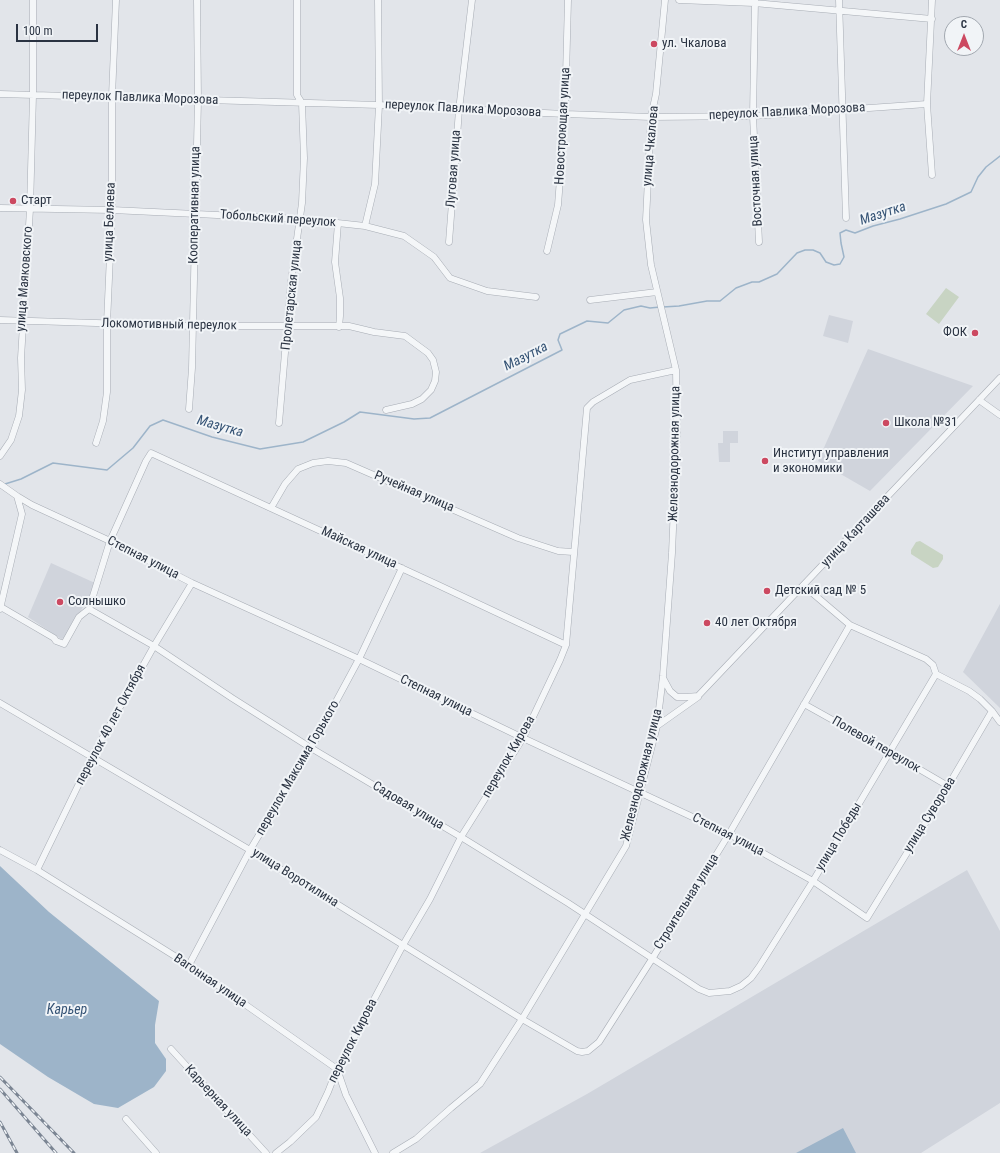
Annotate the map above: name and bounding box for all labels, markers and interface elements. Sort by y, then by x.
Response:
scale bar [18,16,100,42]
north arrow [944,16,984,56]
text: С [961,18,967,31]
text: 100 m [23,24,53,38]
place label: ул. Чкалова [662,36,726,52]
marker: ул. Чкалова [649,39,659,49]
street label: Новостроющая улица [552,67,574,185]
street label: переулок Павлика Морозова [61,87,219,109]
street label: переулок Павлика Морозова [384,97,542,121]
street label: переулок Павлика Морозова [708,100,866,124]
street label: улица Чкалова [640,105,662,187]
street label: Луговая улица [443,129,465,209]
street label: Восточная улица [746,135,766,227]
street label: Кооперативная улица [186,146,204,264]
street label: улица Беляева [101,182,119,262]
place label: Старт [21,193,51,209]
marker: Старт [8,196,18,206]
water label: Мазутка [858,199,908,229]
street label: Тобольский переулок [219,207,337,231]
street label: улица Маяковского [14,226,36,332]
street label: Пролетарская улица [278,239,306,351]
street label: Локомотивный переулок [101,316,237,334]
place label: ФОК [943,325,967,341]
marker: ФОК [970,328,980,338]
water label: Мазутка [501,339,551,375]
street label: Железнодорожная улица [666,386,684,522]
water label: Мазутка [195,412,245,442]
place label: Школа №31 [894,415,957,431]
marker: Школа №31 [881,418,891,428]
place label: Институт управления и экономики [773,446,889,477]
marker: Институт управления и экономики [760,456,770,466]
street label: Ручейная улица [372,468,456,516]
street label: улица Карташева [818,491,894,571]
street label: Майская улица [319,524,399,572]
street label: Степная улица [104,533,182,583]
place label: Детский сад № 5 [775,583,866,599]
marker: Детский сад № 5 [762,586,772,596]
place label: Солнышко [68,594,126,610]
marker: Солнышко [55,597,65,607]
place label: 40 лет Октября [715,615,797,631]
marker: 40 лет Октября [702,618,712,628]
street label: переулок 40 лет Октября [73,662,149,788]
street label: Степная улица [397,672,475,720]
street label: переулок Максима Горького [253,698,343,838]
street label: Железнодорожная улица [618,707,666,843]
street label: переулок Кирова [479,713,539,801]
street label: Полевой переулок [829,713,923,777]
street label: улица Суворова [901,774,959,856]
street label: Садовая улица [369,779,447,833]
street label: улица Победы [812,800,866,874]
street label: Степная улица [689,810,767,860]
street label: улица Воротилина [249,845,341,911]
street label: Строительная улица [651,851,723,953]
street label: Вагонная улица [171,951,249,1011]
street label: переулок Кирова [325,996,381,1086]
water label: Карьер [47,1002,87,1018]
street label: Карьерная улица [181,1062,255,1140]

